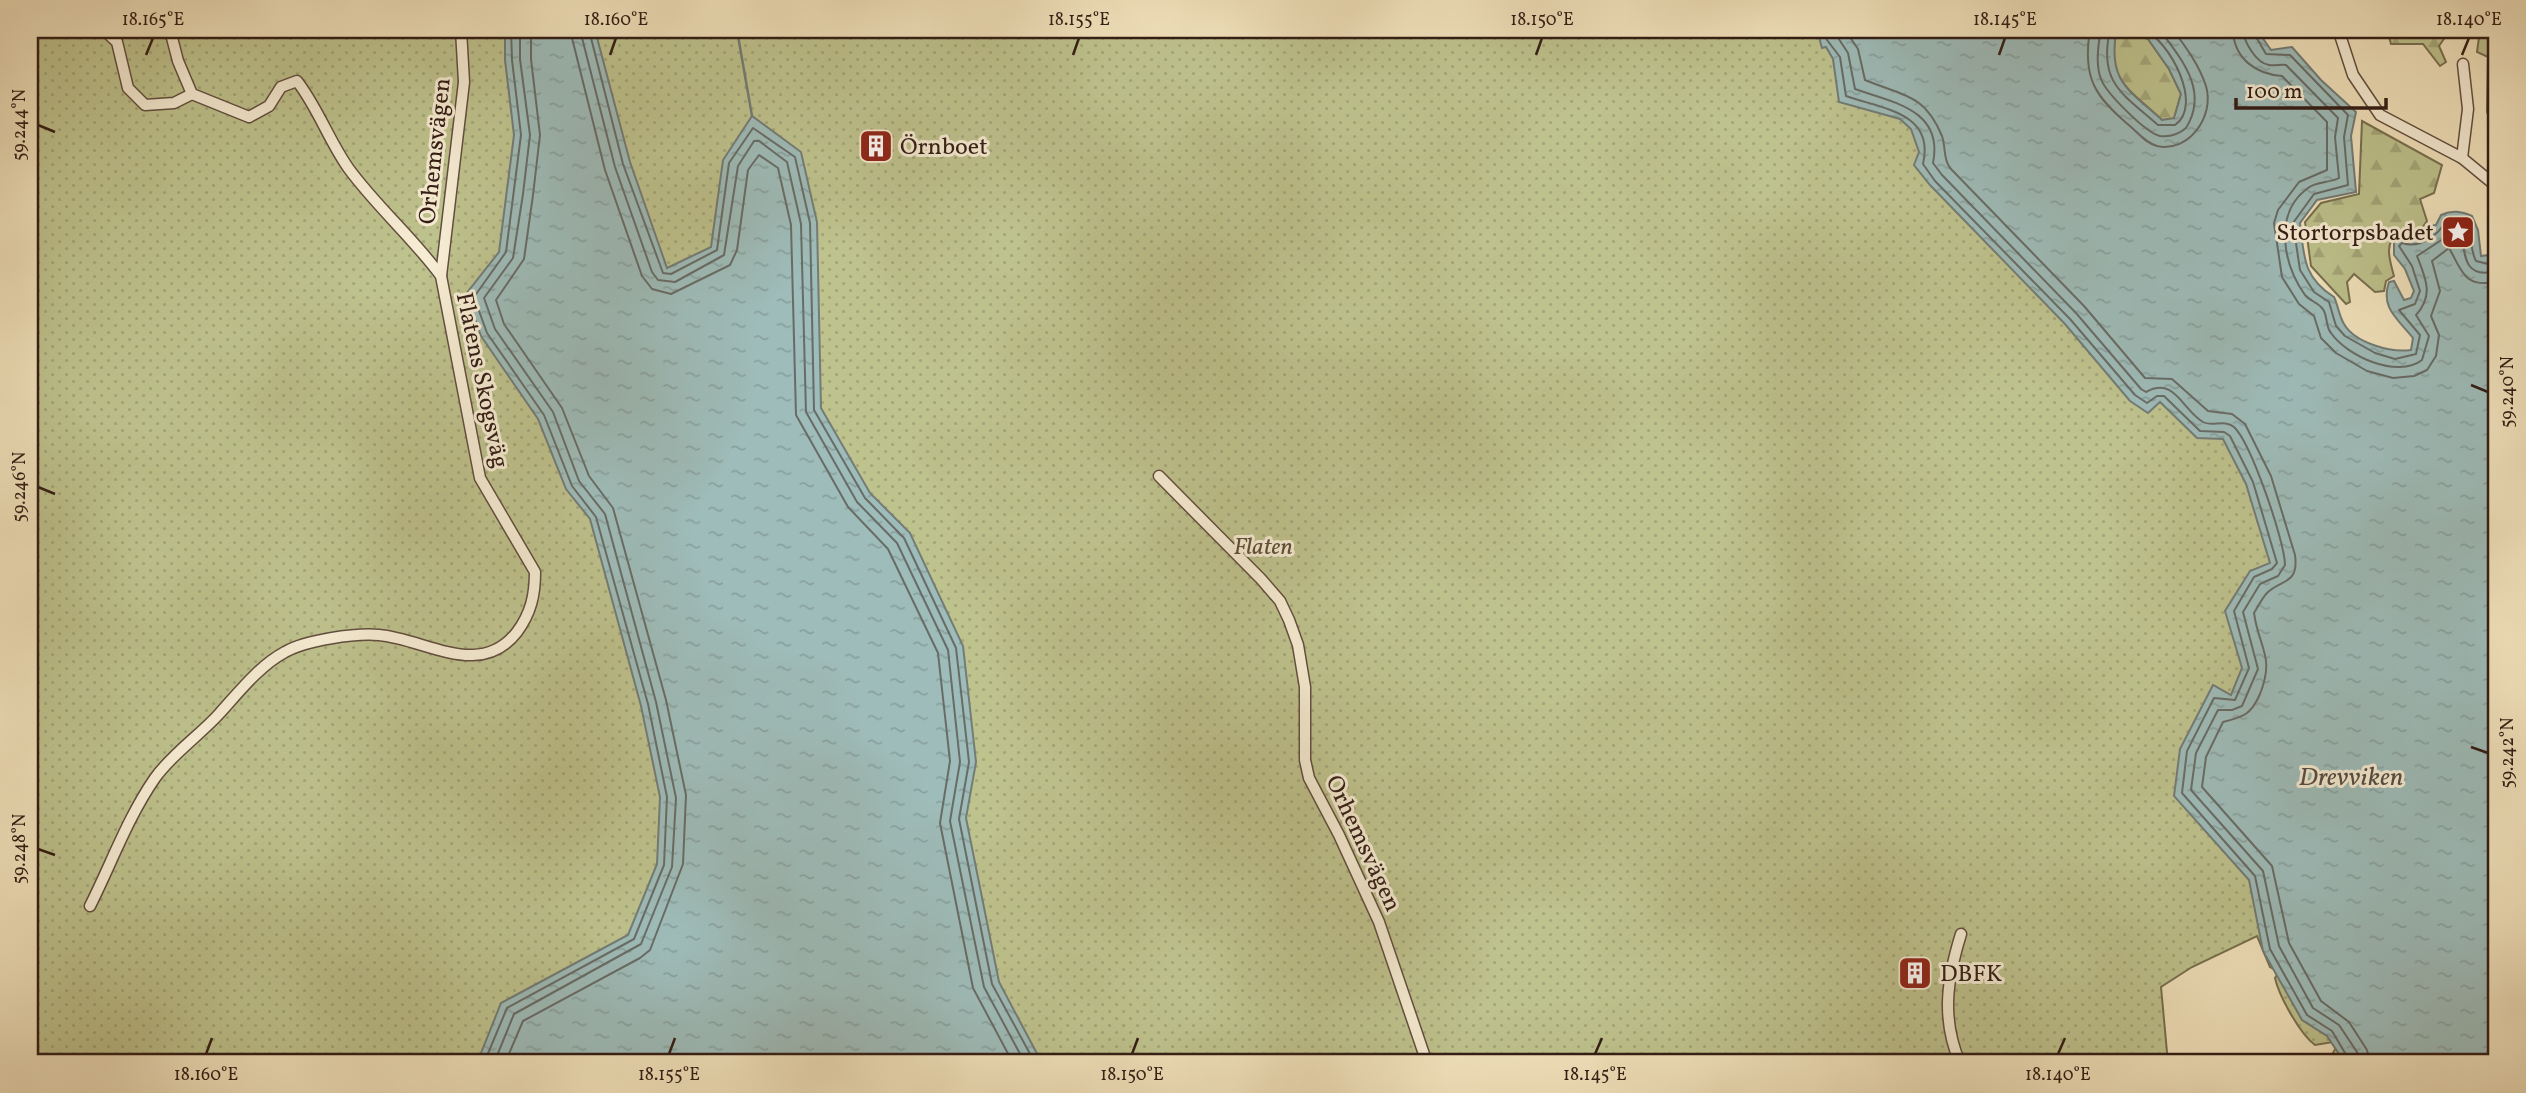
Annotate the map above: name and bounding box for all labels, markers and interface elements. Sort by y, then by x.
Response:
text: 18.165°E [122,8,185,33]
text: 18.160°E [584,8,648,33]
text: 18.155°E [1048,8,1110,33]
text: 18.150°E [1510,8,1574,33]
text: 18.145°E [1973,8,2037,33]
text: 18.140°E [2436,8,2502,33]
scale bar [2236,66,2386,110]
street label: Orhemsvägen [411,76,461,226]
text: 100 m [2246,78,2303,107]
text: 59.244°N [8,89,33,161]
building icon: Örnboet [857,127,895,165]
place label: Örnboet [900,131,988,165]
place icon: Stortorpsbadet [2439,213,2477,251]
place label: Stortorpsbadet [2276,217,2434,251]
street label: Flatens Skogsväg [446,289,516,471]
text: 59.240°N [2496,356,2521,428]
text: 59.246°N [8,452,33,522]
park label: Flaten [1233,531,1293,565]
text: 59.242°N [2496,717,2521,789]
water label: Drevviken [2299,760,2403,796]
street label: Orhemsvägen [1316,770,1409,918]
text: 59.248°N [8,814,33,884]
building icon: DBFK [1896,954,1934,992]
place label: DBFK [1940,958,2002,992]
text: 18.160°E [174,1063,238,1088]
text: 18.155°E [638,1063,700,1088]
text: 18.150°E [1100,1063,1164,1088]
text: 18.145°E [1563,1063,1627,1088]
text: 18.140°E [2025,1063,2091,1088]

